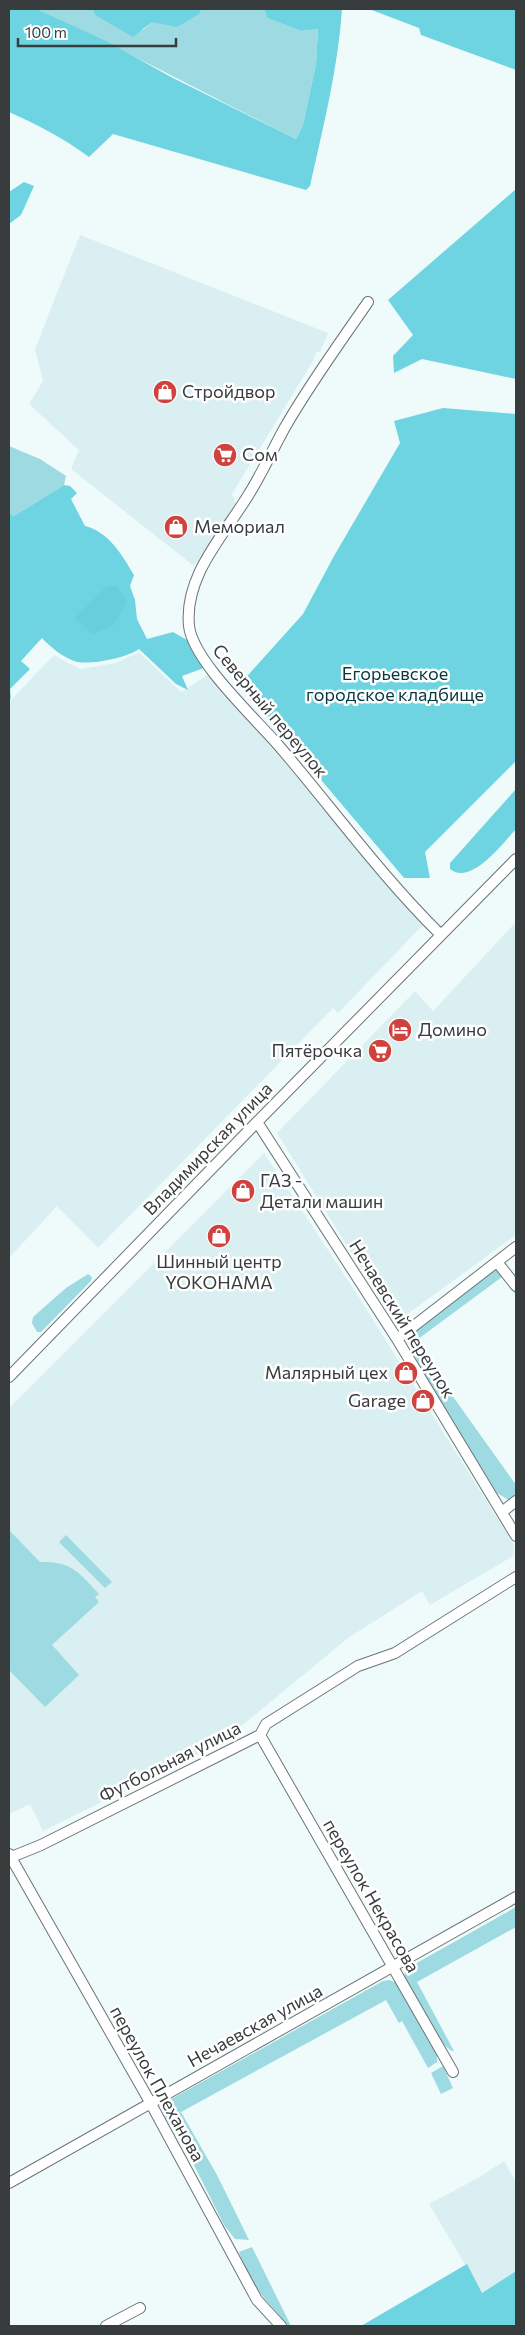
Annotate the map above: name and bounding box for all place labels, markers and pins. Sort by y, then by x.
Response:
shop icon: Стройдвор [152,379,178,405]
place label: Стройдвор [182,380,276,402]
supermarket icon: Сом [212,442,238,468]
place label: Сом [242,443,278,465]
shop icon: Мемориал [163,514,189,540]
place label: Мемориал [194,515,285,537]
hotel icon: Домино [387,1017,413,1043]
place label: Домино [418,1018,487,1040]
supermarket icon: Пятёрочка [367,1038,393,1064]
place label: Пятёрочка [271,1039,362,1061]
place label: ГАЗ - Детали машин [260,1169,383,1212]
shop icon: ГАЗ - Детали машин [230,1178,256,1204]
shop icon: Шинный центр YOKOHAMA [206,1223,232,1249]
place label: Шинный центр YOKOHAMA [156,1250,282,1293]
shop icon: Малярный цех [393,1360,419,1386]
place label: Малярный цех [265,1361,388,1383]
shop icon: Garage [410,1388,436,1414]
place label: Garage [348,1389,406,1411]

